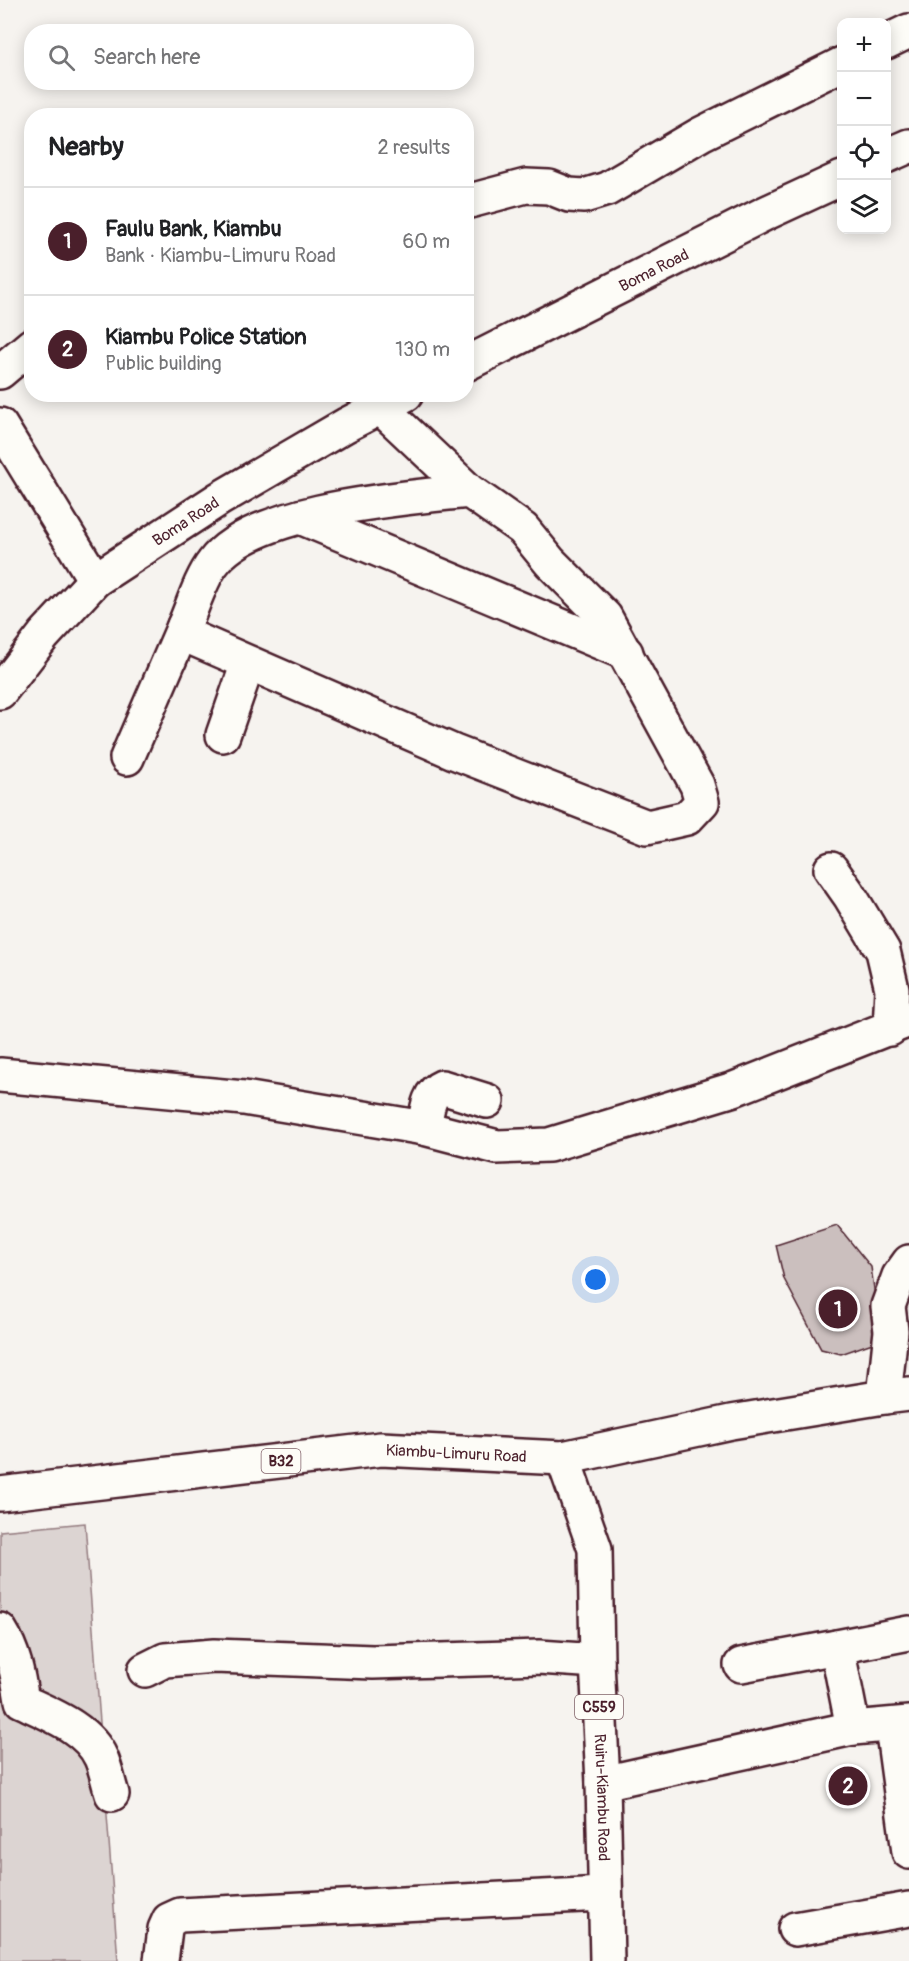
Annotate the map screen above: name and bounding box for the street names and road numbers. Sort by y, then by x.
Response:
street label: Boma Road [616,245,692,296]
street label: Boma Road [149,493,223,551]
street label: Kiambu-Limuru Road [385,1440,527,1467]
road number: B32 [262,1449,300,1473]
road number: C559 [575,1695,623,1719]
street label: Ruiru-Kiambu Road [590,1733,614,1861]

